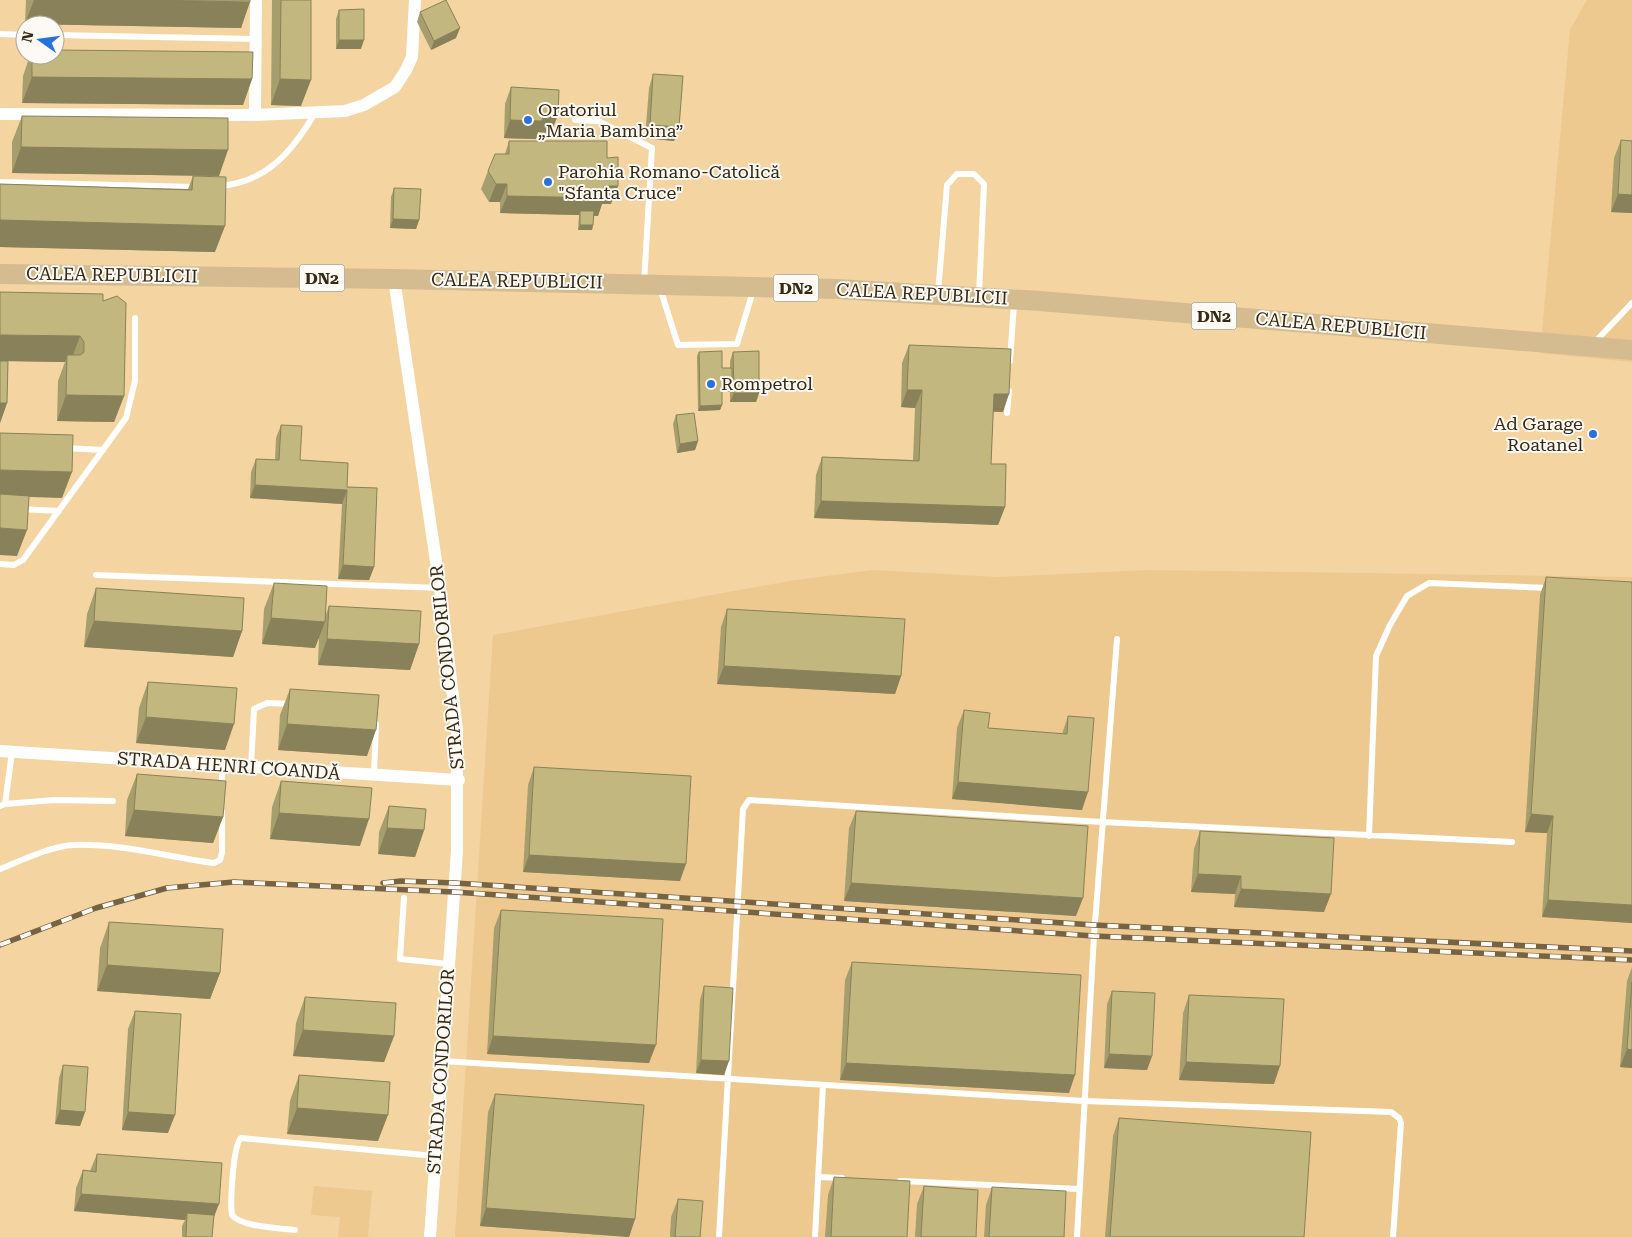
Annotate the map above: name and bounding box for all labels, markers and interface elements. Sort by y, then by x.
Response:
north arrow [15,15,65,65]
text: N [18,29,37,44]
place label: Oratoriul „Maria Bambina” [538,99,683,141]
marker: Oratoriul „Maria Bambina” [522,114,534,126]
place label: Parohia Romano-Catolică "Sfanta Cruce" [558,161,780,203]
marker: Parohia Romano-Catolică "Sfanta Cruce" [542,176,554,188]
street label: CALEA REPUBLICII [26,263,198,286]
road number: DN2 [300,264,344,292]
street label: CALEA REPUBLICII [431,269,603,292]
road number: DN2 [774,274,818,302]
street label: CALEA REPUBLICII [836,279,1008,308]
road number: DN2 [1192,302,1236,330]
street label: CALEA REPUBLICII [1255,308,1428,343]
place label: Rompetrol [721,373,813,394]
marker: Rompetrol [705,378,717,390]
place label: Ad Garage Roatanel [1494,413,1583,455]
marker: Ad Garage Roatanel [1587,428,1599,440]
street label: STRADA CONDORILOR [425,563,468,771]
street label: STRADA HENRI COANDĂ [117,747,342,784]
street label: STRADA CONDORILOR [423,967,458,1174]

